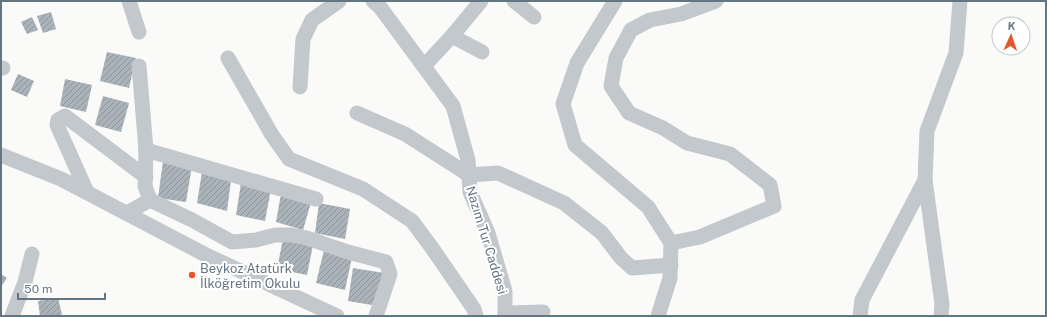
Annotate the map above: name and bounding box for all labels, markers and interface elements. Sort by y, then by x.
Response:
north arrow [991,16,1031,56]
text: K [1007,20,1016,32]
street label: Nazım Tur Caddesi [463,184,510,296]
place label: Beykoz Atatürk İlköğretim Okulu [200,261,300,291]
marker: Beykoz Atatürk İlköğretim Okulu [187,270,197,280]
scale bar [18,275,105,301]
text: 50 m [24,282,52,296]

